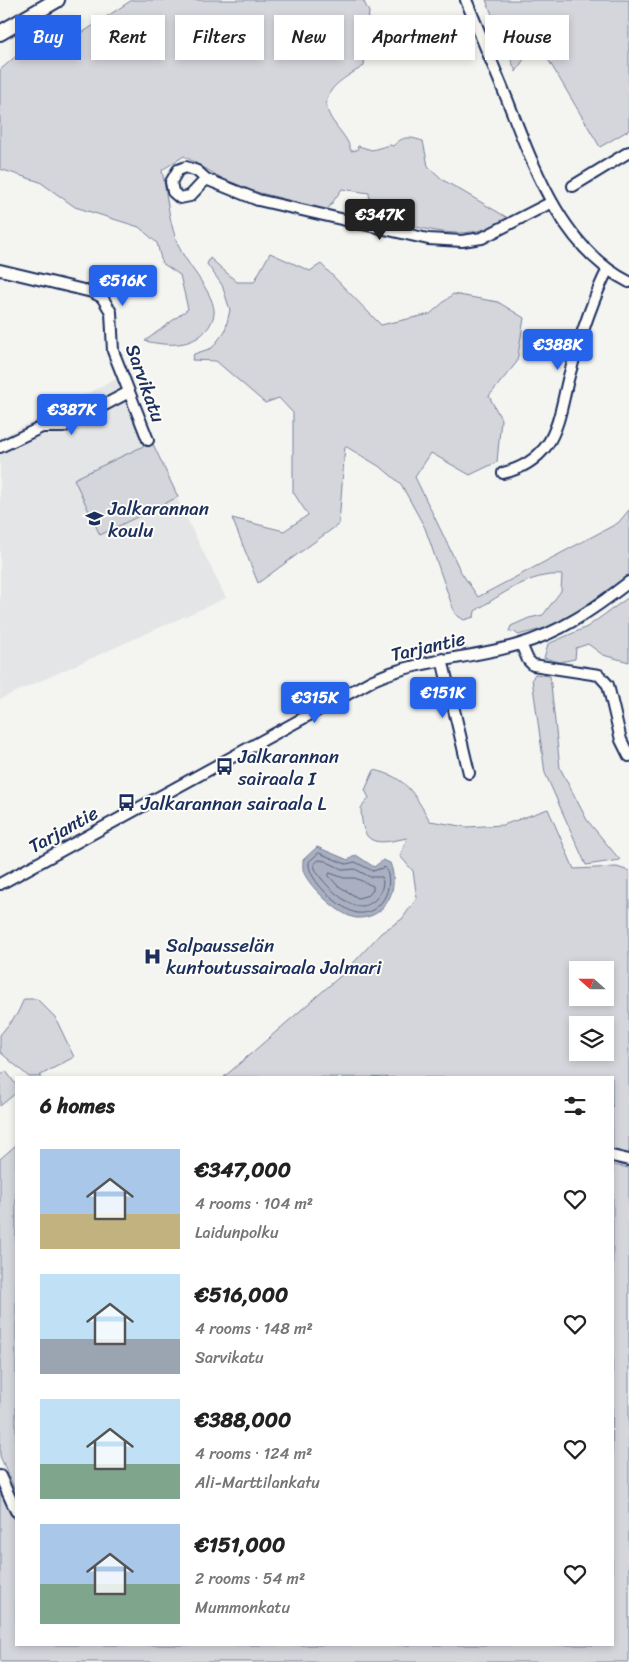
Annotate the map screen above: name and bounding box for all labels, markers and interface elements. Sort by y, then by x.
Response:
chip: Buy [15,15,81,60]
chip: Rent [91,15,165,60]
chip: Filters [175,15,264,60]
chip: New [274,15,344,60]
chip: Apartment [354,15,475,60]
chip: House [485,15,569,60]
pin: €347K [345,198,415,241]
text: €347K [356,200,404,229]
pin: €516K [88,264,158,307]
text: €516K [100,266,146,295]
pin: €388K [523,328,593,371]
text: €388K [534,330,582,359]
street label: Sarvikatu [116,339,175,427]
pin: €387K [37,394,107,436]
text: €387K [48,395,96,424]
place label: Jalkarannan koulu [107,492,209,547]
school or university icon: Jalkarannan koulu [84,509,104,529]
street label: Tarjantie [388,622,469,671]
pin: €151K [408,676,478,719]
text: €151K [421,678,465,707]
pin: €315K [280,682,350,724]
text: €315K [292,683,338,712]
place label: Jalkarannan sairaala I [237,740,339,795]
bus stop icon: Jalkarannan sairaala I [214,757,234,777]
place label: Jalkarannan sairaala L [140,787,326,820]
bus stop icon: Jalkarannan sairaala L [117,793,137,813]
street label: Tarjantie [22,797,104,862]
place label: Salpausselän kuntoutussairaala Jalmari [166,929,382,984]
hospital icon: Salpausselän kuntoutussairaala Jalmari [142,946,162,966]
north arrow [569,961,614,1006]
map controls [569,961,614,1061]
button: layers [569,1016,614,1061]
text: 6 homes [40,1087,115,1125]
icon: filters [561,1092,589,1120]
text: €347,000 [195,1151,291,1189]
icon: home [80,1169,140,1229]
icon: heart [561,1185,589,1213]
text: 4 rooms · 104 m² [195,1189,313,1218]
text: Laidunpolku [195,1218,279,1247]
text: €516,000 [195,1276,288,1314]
icon: home [80,1294,140,1354]
icon: heart [561,1310,589,1338]
text: 4 rooms · 148 m² [195,1314,313,1343]
text: Sarvikatu [195,1343,264,1372]
text: €388,000 [195,1401,291,1439]
icon: home [80,1419,140,1479]
icon: heart [561,1435,589,1463]
text: 4 rooms · 124 m² [195,1439,312,1468]
text: Ali-Marttilankatu [195,1468,320,1497]
text: €151,000 [195,1526,285,1564]
icon: home [80,1544,140,1604]
icon: heart [561,1560,589,1588]
text: 2 rooms · 54 m² [195,1564,305,1593]
text: Mummonkatu [195,1593,290,1622]

